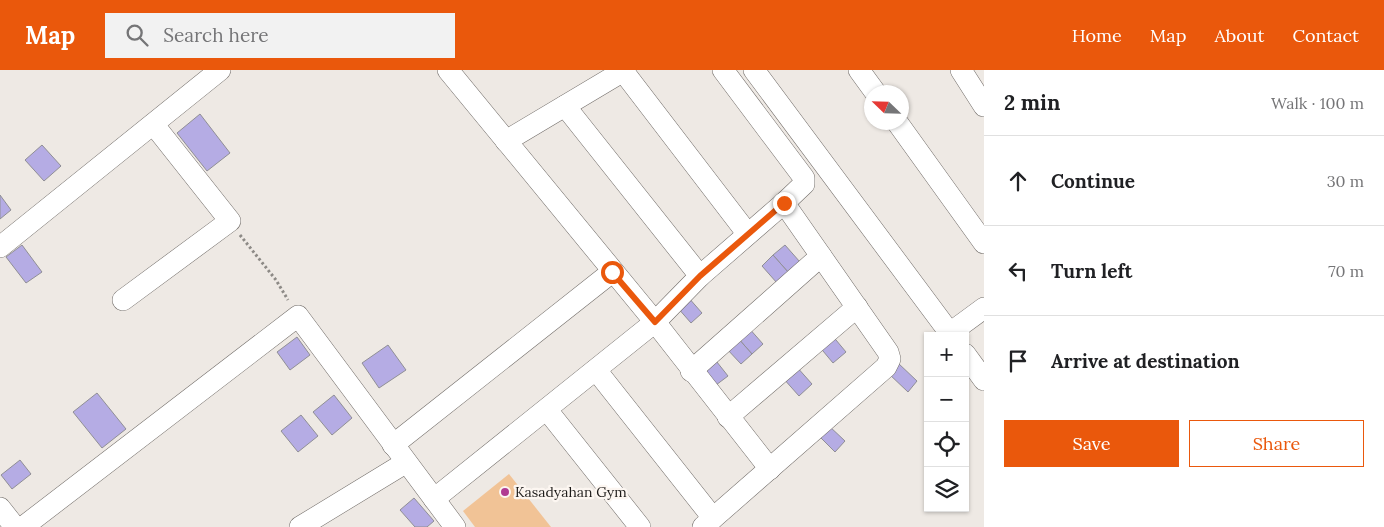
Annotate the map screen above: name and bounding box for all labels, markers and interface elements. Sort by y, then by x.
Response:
search box [105,13,455,58]
text: Map [25,20,75,51]
icon: search [123,21,151,49]
text: Search here [163,23,269,47]
text: Home [1072,24,1122,47]
text: Map [1150,24,1186,47]
text: About [1214,24,1264,47]
text: Contact [1292,24,1359,47]
north arrow [864,85,909,130]
text: 2 min [1004,89,1060,116]
text: Walk · 100 m [1271,93,1364,113]
icon: ahead [1004,167,1032,195]
text: Continue [1051,169,1135,193]
text: 30 m [1327,171,1364,191]
route end [773,192,796,215]
icon: left [1004,257,1032,285]
text: Turn left [1051,259,1132,283]
route start [601,261,624,284]
text: 70 m [1328,261,1364,281]
map controls [924,332,969,512]
button: + [924,332,969,377]
icon: arrive [1004,347,1032,375]
text: Arrive at destination [1051,349,1240,373]
button: − [924,377,969,422]
button: Save [1004,420,1179,467]
button: Share [1189,420,1364,467]
button: locate [924,422,969,467]
button: layers [924,467,969,512]
place label: Kasadyahan Gym [515,483,627,501]
marker: Kasadyahan Gym [499,486,511,498]

